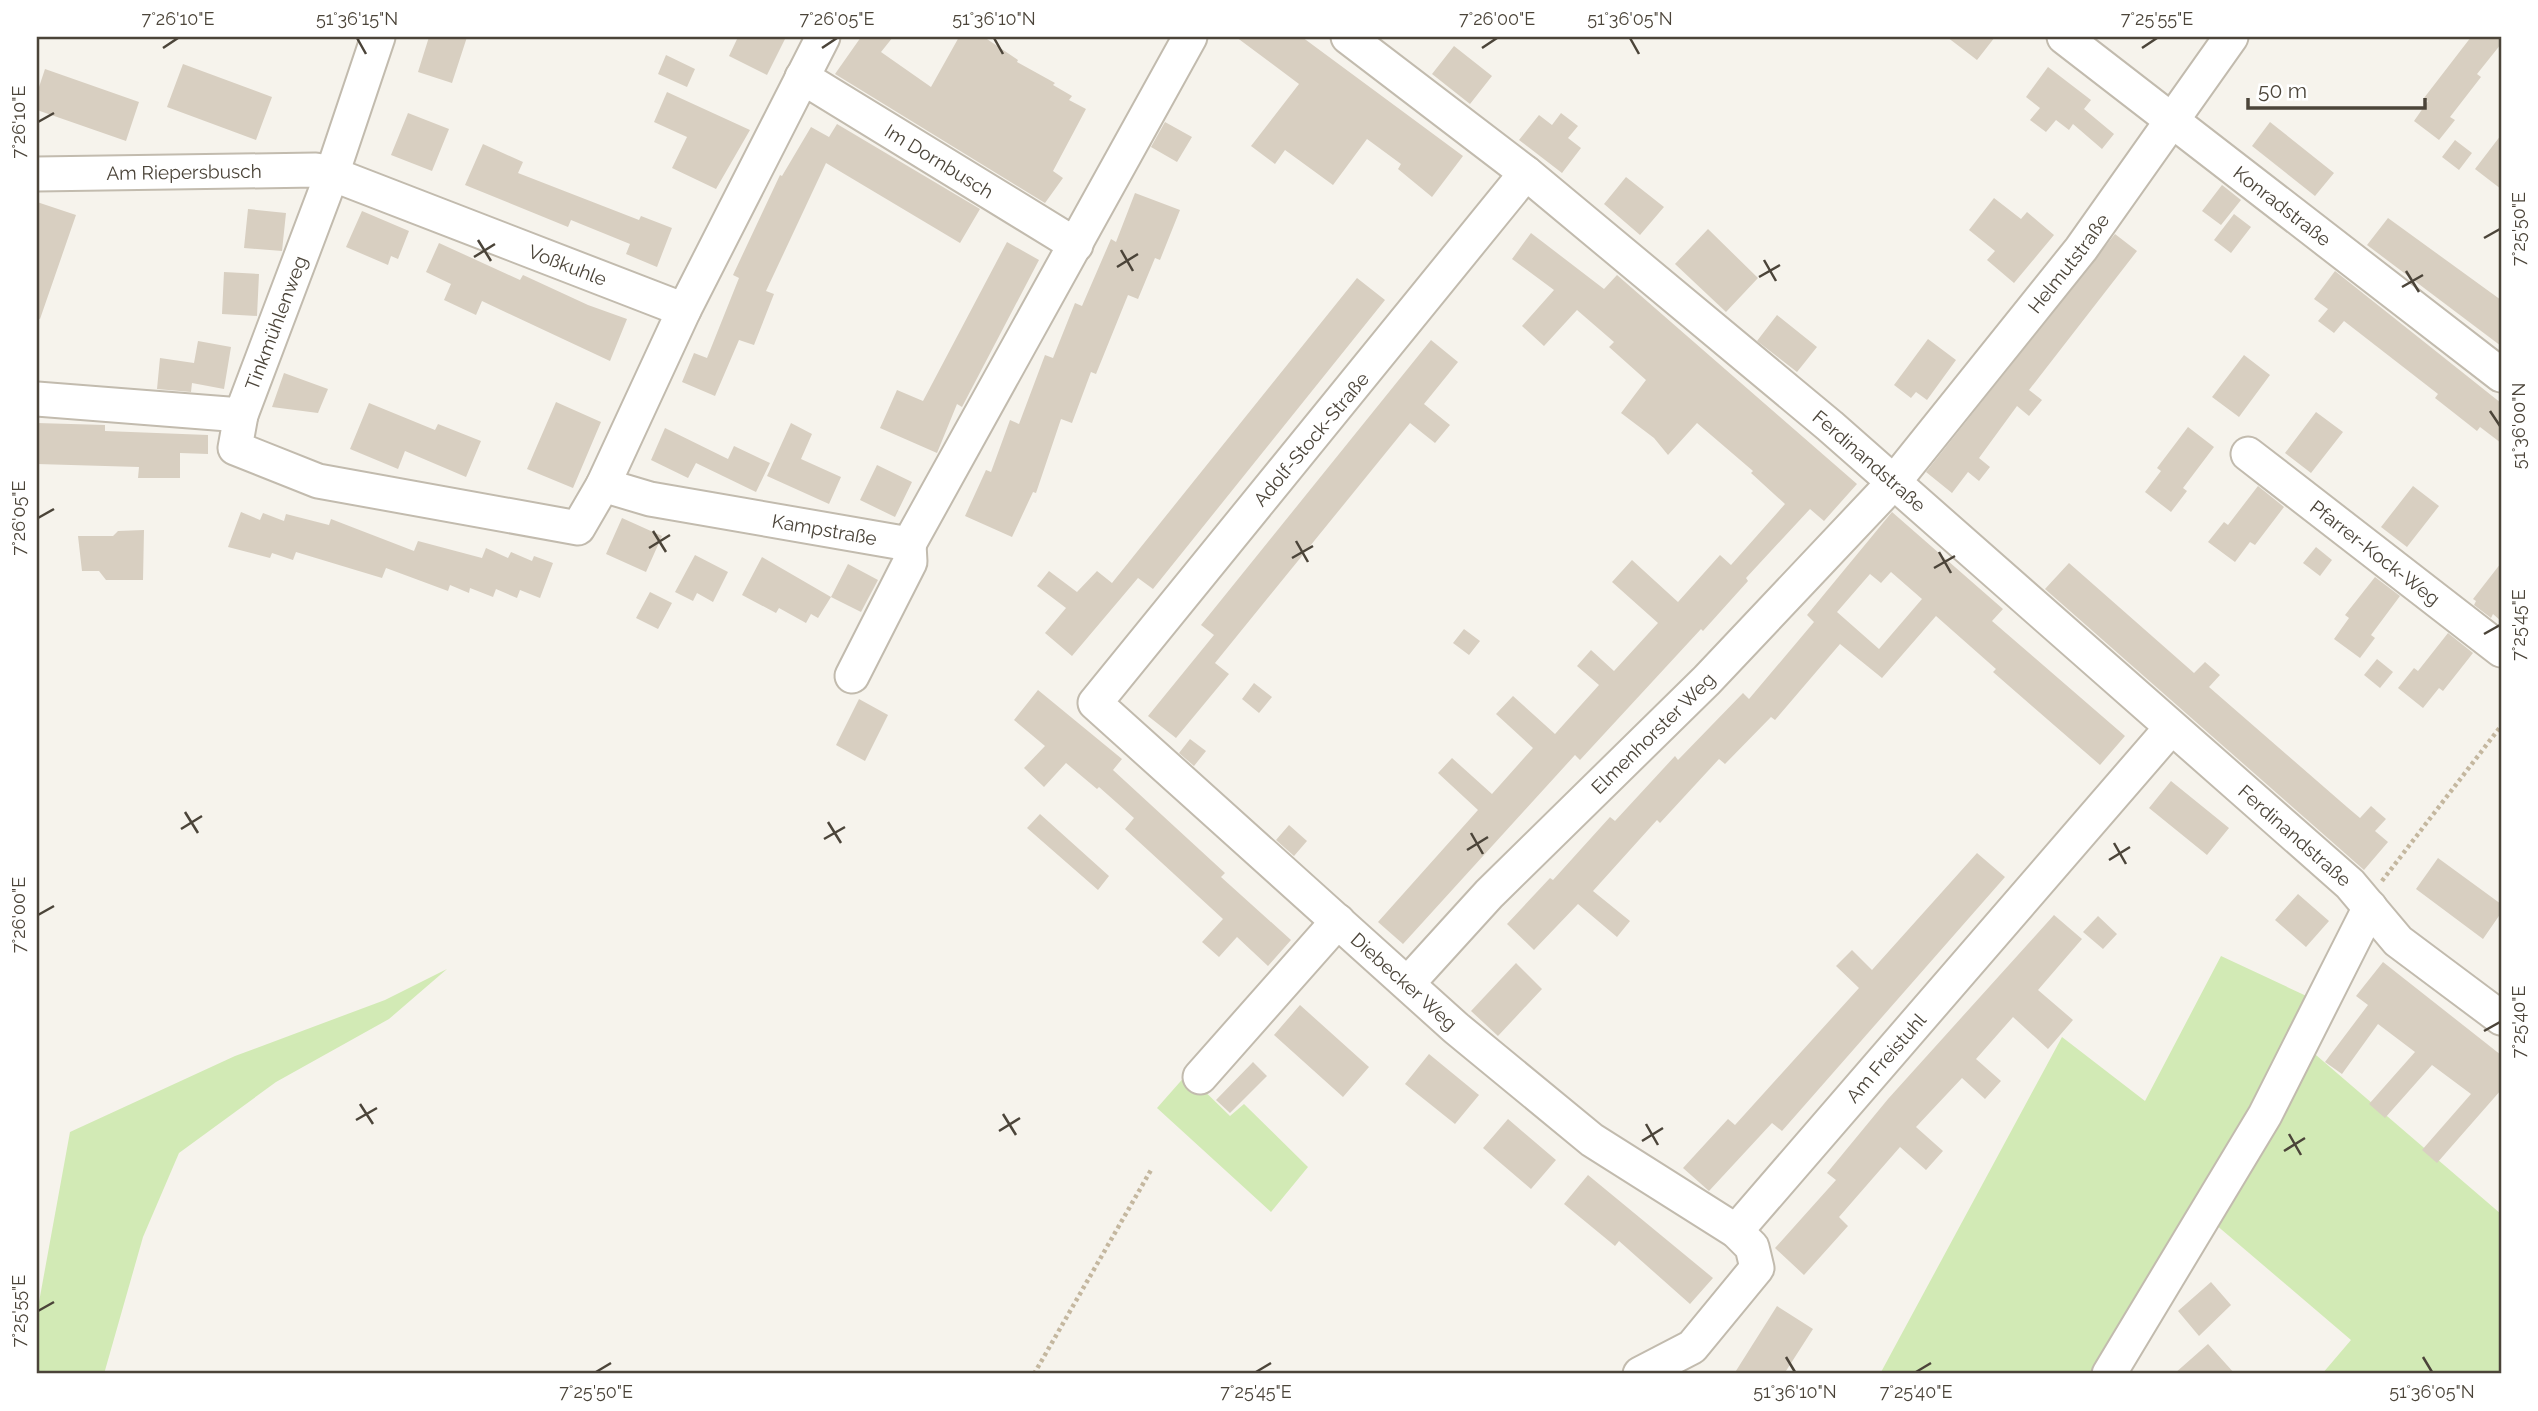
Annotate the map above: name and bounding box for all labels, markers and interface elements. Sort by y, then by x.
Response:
text: 7°26'10"E [142,8,215,29]
text: 51°36'15"N [316,8,398,29]
text: 7°26'05"E [799,8,875,29]
text: 51°36'10"N [952,8,1036,29]
text: 7°26'00"E [1459,8,1535,29]
text: 51°36'05"N [1587,8,1673,29]
text: 7°25'55"E [2121,8,2193,29]
scale bar [2248,66,2424,110]
text: 50 m [2258,78,2307,103]
text: 7°26'10"E [8,85,29,159]
street label: Im Dornbusch [881,120,998,203]
street label: Am Riepersbusch [106,160,262,184]
street label: Konradstraße [2229,161,2335,250]
text: 7°25'50"E [2508,192,2529,266]
street label: Helmutstraße [2023,209,2114,317]
street label: Voßkuhle [525,240,610,290]
street label: Tinkmühlenweg [240,253,311,393]
street label: Adolf-Stock-Straße [1249,368,1373,510]
text: 51°36'00"N [2508,383,2529,469]
street label: Ferdinandstraße [1808,405,1930,516]
text: 7°26'05"E [8,480,29,556]
street label: Pfarrer-Kock-Weg [2306,495,2445,610]
street label: Kampstraße [770,509,879,549]
text: 7°25'45"E [2508,589,2529,661]
street label: Elmenhorster Weg [1587,668,1719,798]
street label: Ferdinandstraße [2234,780,2356,891]
text: 7°26'00"E [8,877,29,953]
street label: Diebecker Weg [1347,928,1462,1035]
text: 7°25'40"E [2508,986,2529,1058]
street label: Am Freistuhl [1841,1008,1931,1107]
text: 7°25'55"E [8,1275,29,1347]
text: 7°25'50"E [559,1381,633,1402]
text: 7°25'45"E [1220,1381,1292,1402]
text: 51°36'10"N [1753,1381,1837,1402]
text: 7°25'40"E [1880,1381,1952,1402]
text: 51°36'05"N [2389,1381,2475,1402]

